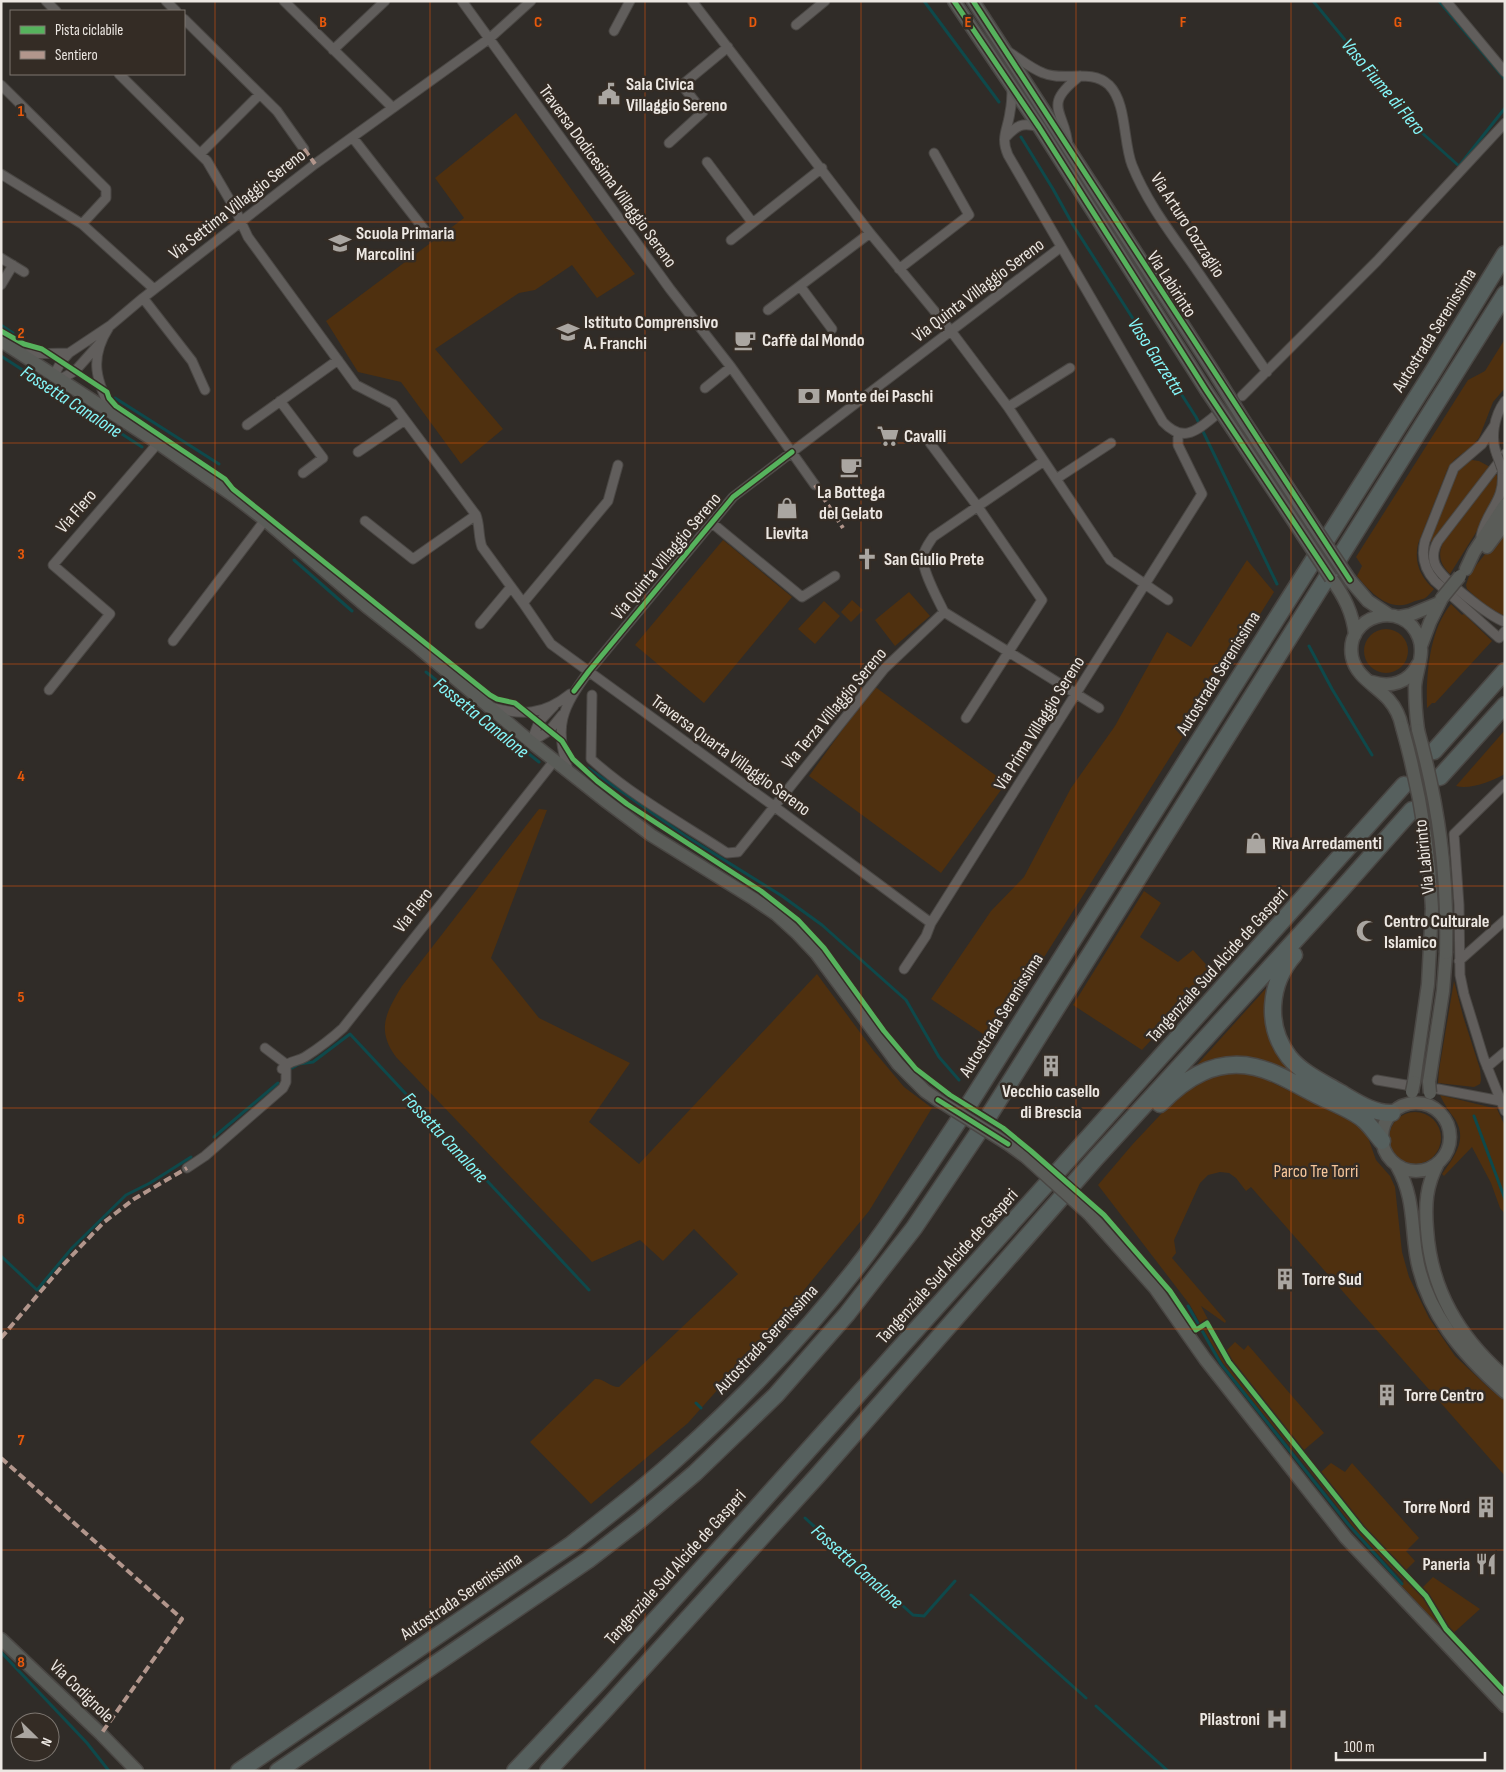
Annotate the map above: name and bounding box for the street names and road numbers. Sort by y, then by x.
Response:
street label: Traversa Dodicesima Villaggio Sereno [534,81,681,272]
street label: Via Settima Villaggio Sereno [165,145,310,264]
street label: Via Arturo Cozzaglio [1146,169,1229,281]
street label: Via Quinta Villaggio Sereno [908,234,1048,347]
street label: Via Labirinto [1142,247,1201,321]
street label: Autostrada Serenissima [1387,265,1481,397]
street label: Via Flero [52,485,101,537]
street label: Via Quinta Villaggio Sereno [607,489,726,624]
street label: Autostrada Serenissima [1171,608,1265,740]
street label: Via Terza Villaggio Sereno [778,644,891,773]
street label: Via Prima Villaggio Sereno [990,652,1089,794]
street label: Traversa Quarta Villaggio Sereno [647,690,815,820]
street label: Via Labirinto [1410,819,1439,895]
street label: Via Flero [389,884,437,937]
street label: Tangenziale Sud Alcide de Gasperi [1142,884,1292,1047]
street label: Autostrada Serenissima [954,950,1048,1082]
street label: Tangenziale Sud Alcide de Gasperi [872,1185,1022,1348]
street label: Autostrada Serenissima [710,1280,822,1399]
street label: Tangenziale Sud Alcide de Gasperi [600,1486,750,1649]
street label: Autostrada Serenissima [396,1548,526,1645]
street label: Via Codignole [45,1656,118,1727]

